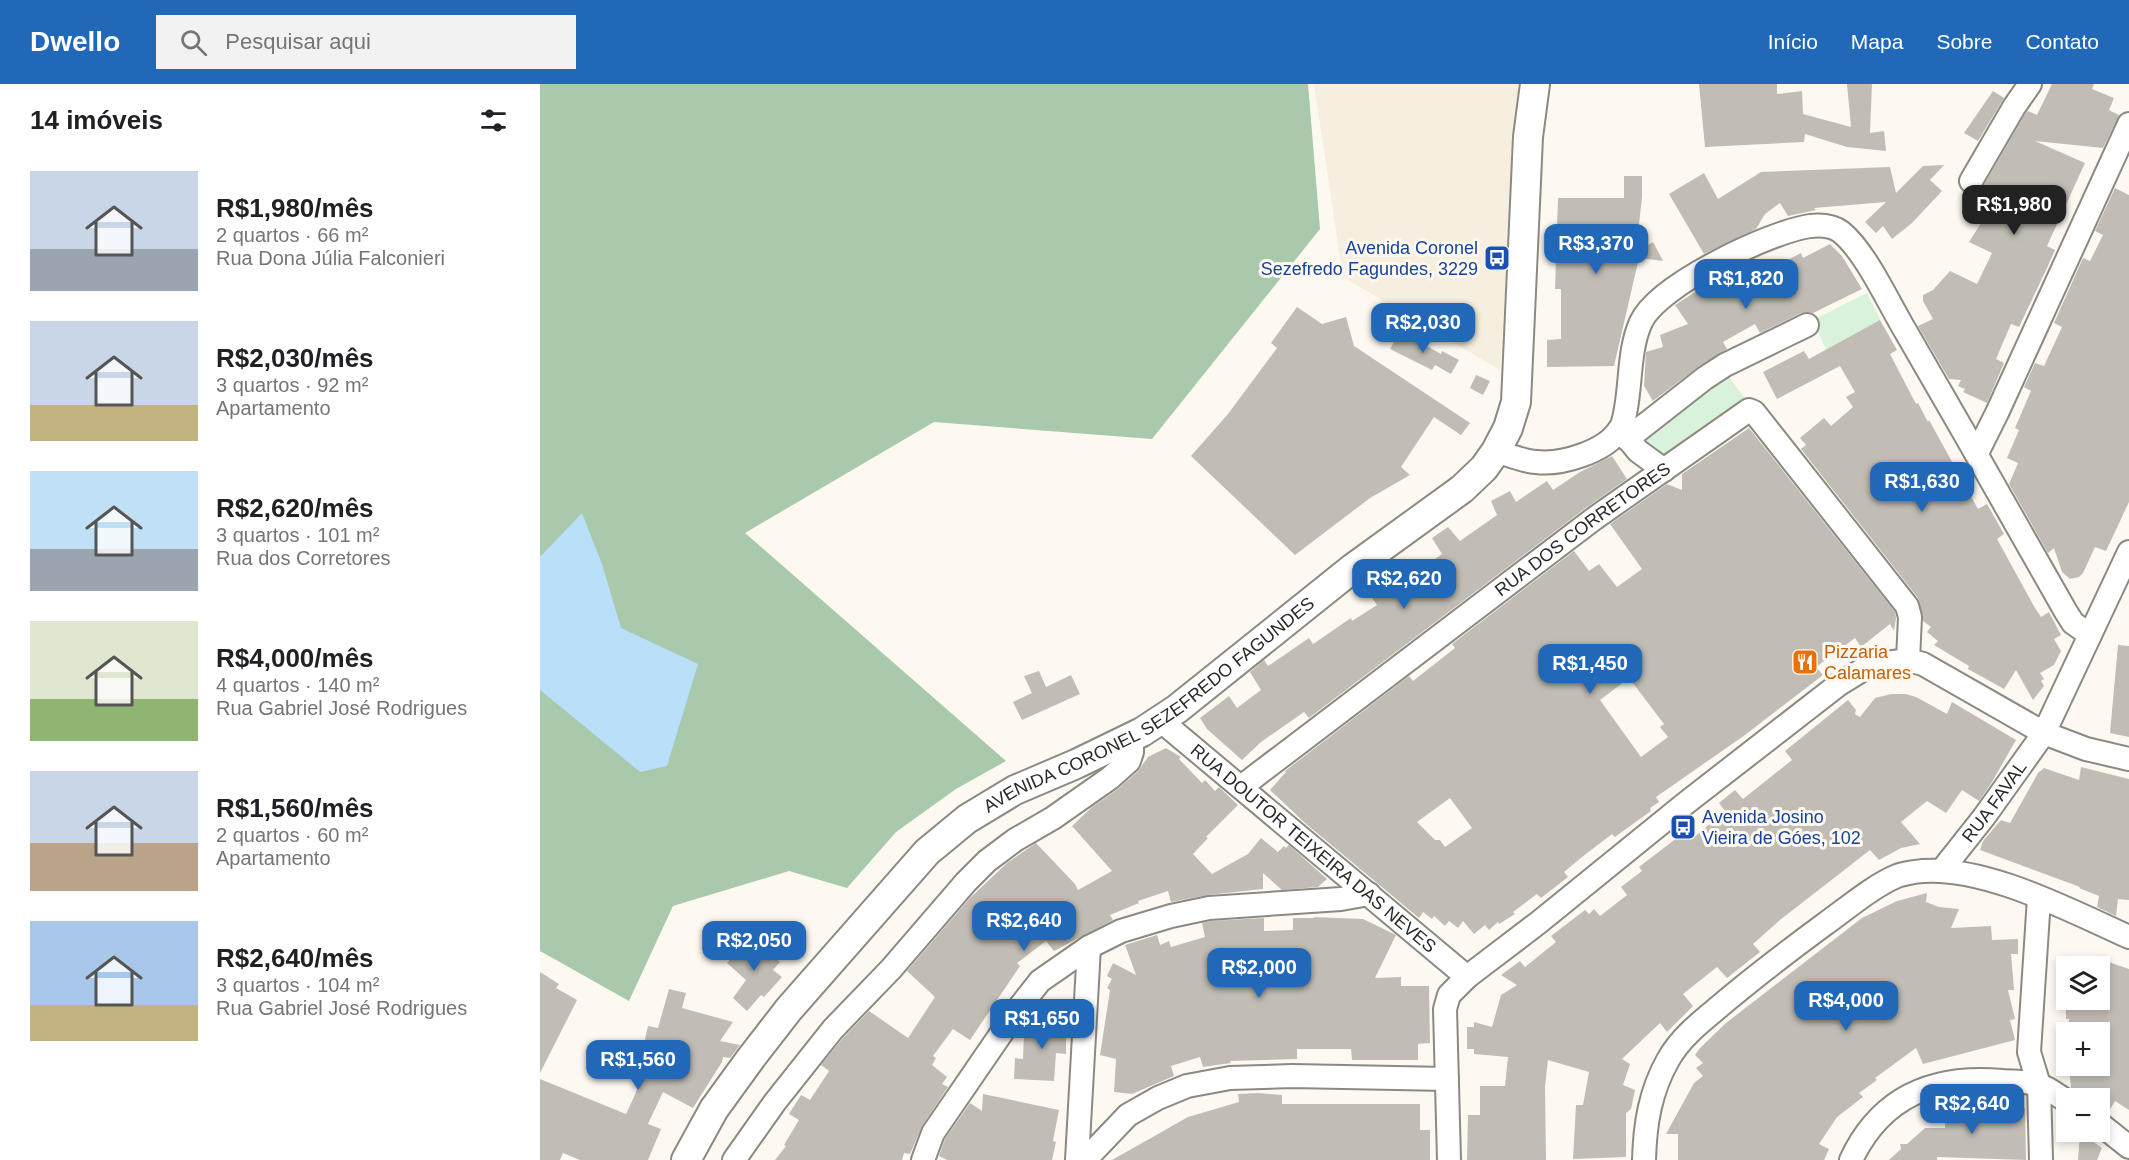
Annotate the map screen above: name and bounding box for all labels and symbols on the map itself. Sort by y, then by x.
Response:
pin: R$1,980 [1959,185,2069,236]
pin: R$3,370 [1541,224,1651,275]
place label: Avenida Coronel Sezefredo Fagundes, 3229 [1261,238,1478,279]
bus stop icon: Avenida Coronel Sezefredo Fagundes, 3229 [1482,243,1512,273]
pin: R$1,820 [1691,259,1801,310]
pin: R$2,030 [1368,303,1478,354]
street label: RUA DOS CORRETORES [1491,458,1674,600]
pin: R$1,630 [1867,462,1977,513]
pin: R$2,620 [1349,559,1459,610]
street label: AVENIDA CORONEL SEZEFREDO FAGUNDES [980,593,1318,817]
place label: Pizzaria Calamares [1824,642,1911,683]
pin: R$1,450 [1535,644,1645,695]
restaurant icon: Pizzaria Calamares [1790,647,1820,677]
street label: RUA DOUTOR TEIXEIRA DAS NEVES [1187,740,1440,957]
street label: RUA FAVAL [1958,757,2031,846]
place label: Avenida Josino Vieira de Góes, 102 [1702,807,1861,848]
bus stop icon: Avenida Josino Vieira de Góes, 102 [1668,812,1698,842]
pin: R$2,640 [969,901,1079,952]
pin: R$2,050 [699,921,809,972]
pin: R$2,000 [1204,948,1314,999]
pin: R$4,000 [1791,981,1901,1032]
pin: R$1,650 [987,999,1097,1050]
pin: R$1,560 [583,1040,693,1091]
pin: R$2,640 [1917,1084,2027,1135]

